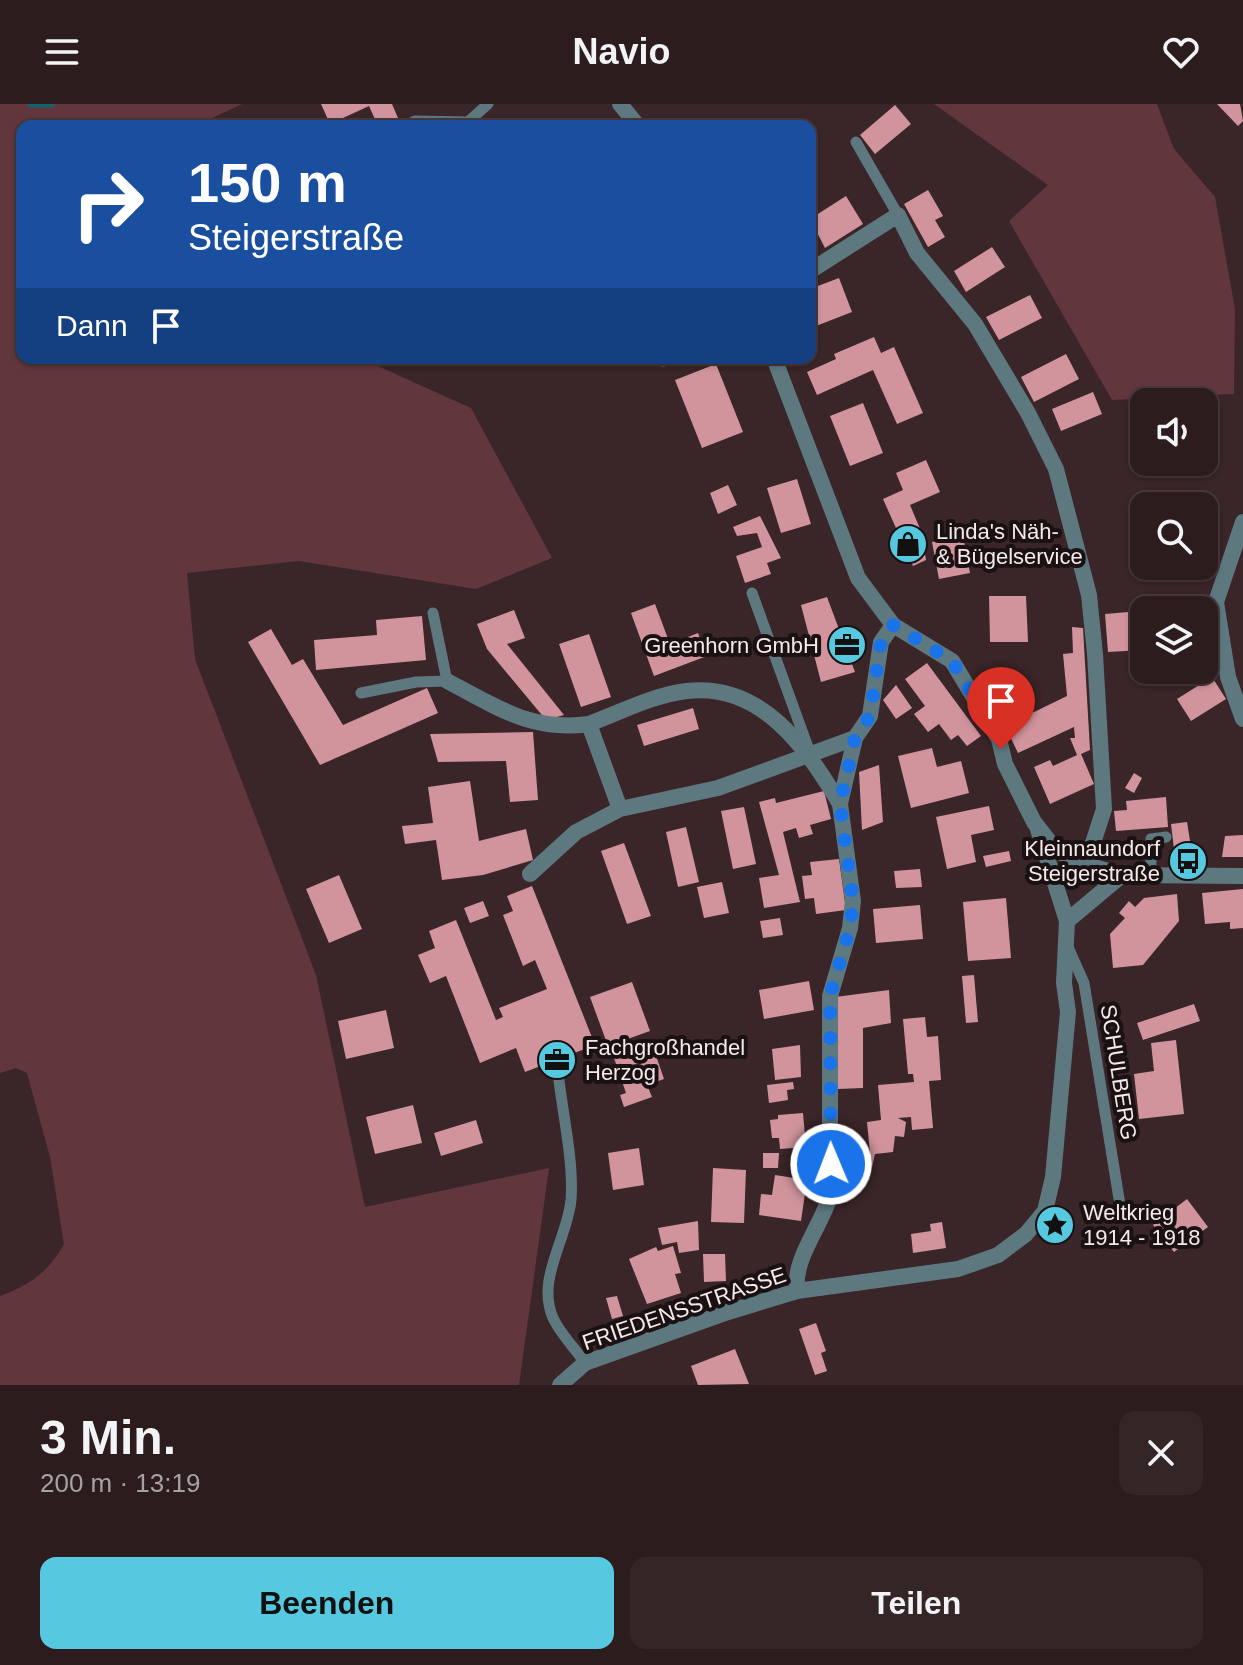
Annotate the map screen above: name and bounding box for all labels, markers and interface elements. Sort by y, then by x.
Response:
icon: menu [40,30,84,74]
icon: heart [1159,30,1203,74]
text: Navio [572,31,671,72]
text: 150 m [188,151,347,214]
icon: right [56,152,160,256]
text: Steigerstraße [188,217,404,258]
icon: arrive [144,304,188,348]
text: Dann [56,309,128,342]
map controls [1130,388,1218,684]
button: sound [1130,388,1218,476]
button: search [1130,492,1218,580]
place label: Linda's Näh- & Bügelservice [936,519,1083,569]
shop icon: Linda's Näh- & Bügelservice [887,523,929,565]
button: layers [1130,596,1218,684]
office icon: Greenhorn GmbH [826,624,868,666]
place label: Greenhorn GmbH [644,633,819,658]
pin [967,667,1035,749]
icon: arrive [979,679,1023,723]
place label: Kleinnaundorf Steigerstraße [1024,836,1161,886]
bus stop icon: Kleinnaundorf Steigerstraße [1167,840,1209,882]
street label: SCHULBERG [1095,1003,1142,1142]
place label: Fachgroßhandel Herzog [585,1035,745,1085]
office icon: Fachgroßhandel Herzog [536,1039,578,1081]
position arrow [789,1122,873,1206]
place label: Weltkrieg 1914 - 1918 [1083,1200,1200,1250]
place icon: Weltkrieg 1914 - 1918 [1034,1204,1076,1246]
street label: FRIEDENSSTRASSE [579,1262,789,1355]
text: 3 Min. [40,1411,176,1464]
button: close [1119,1411,1203,1495]
text: 200 m · 13:19 [40,1468,200,1498]
button: Beenden [40,1557,614,1649]
button: Teilen [630,1557,1203,1649]

